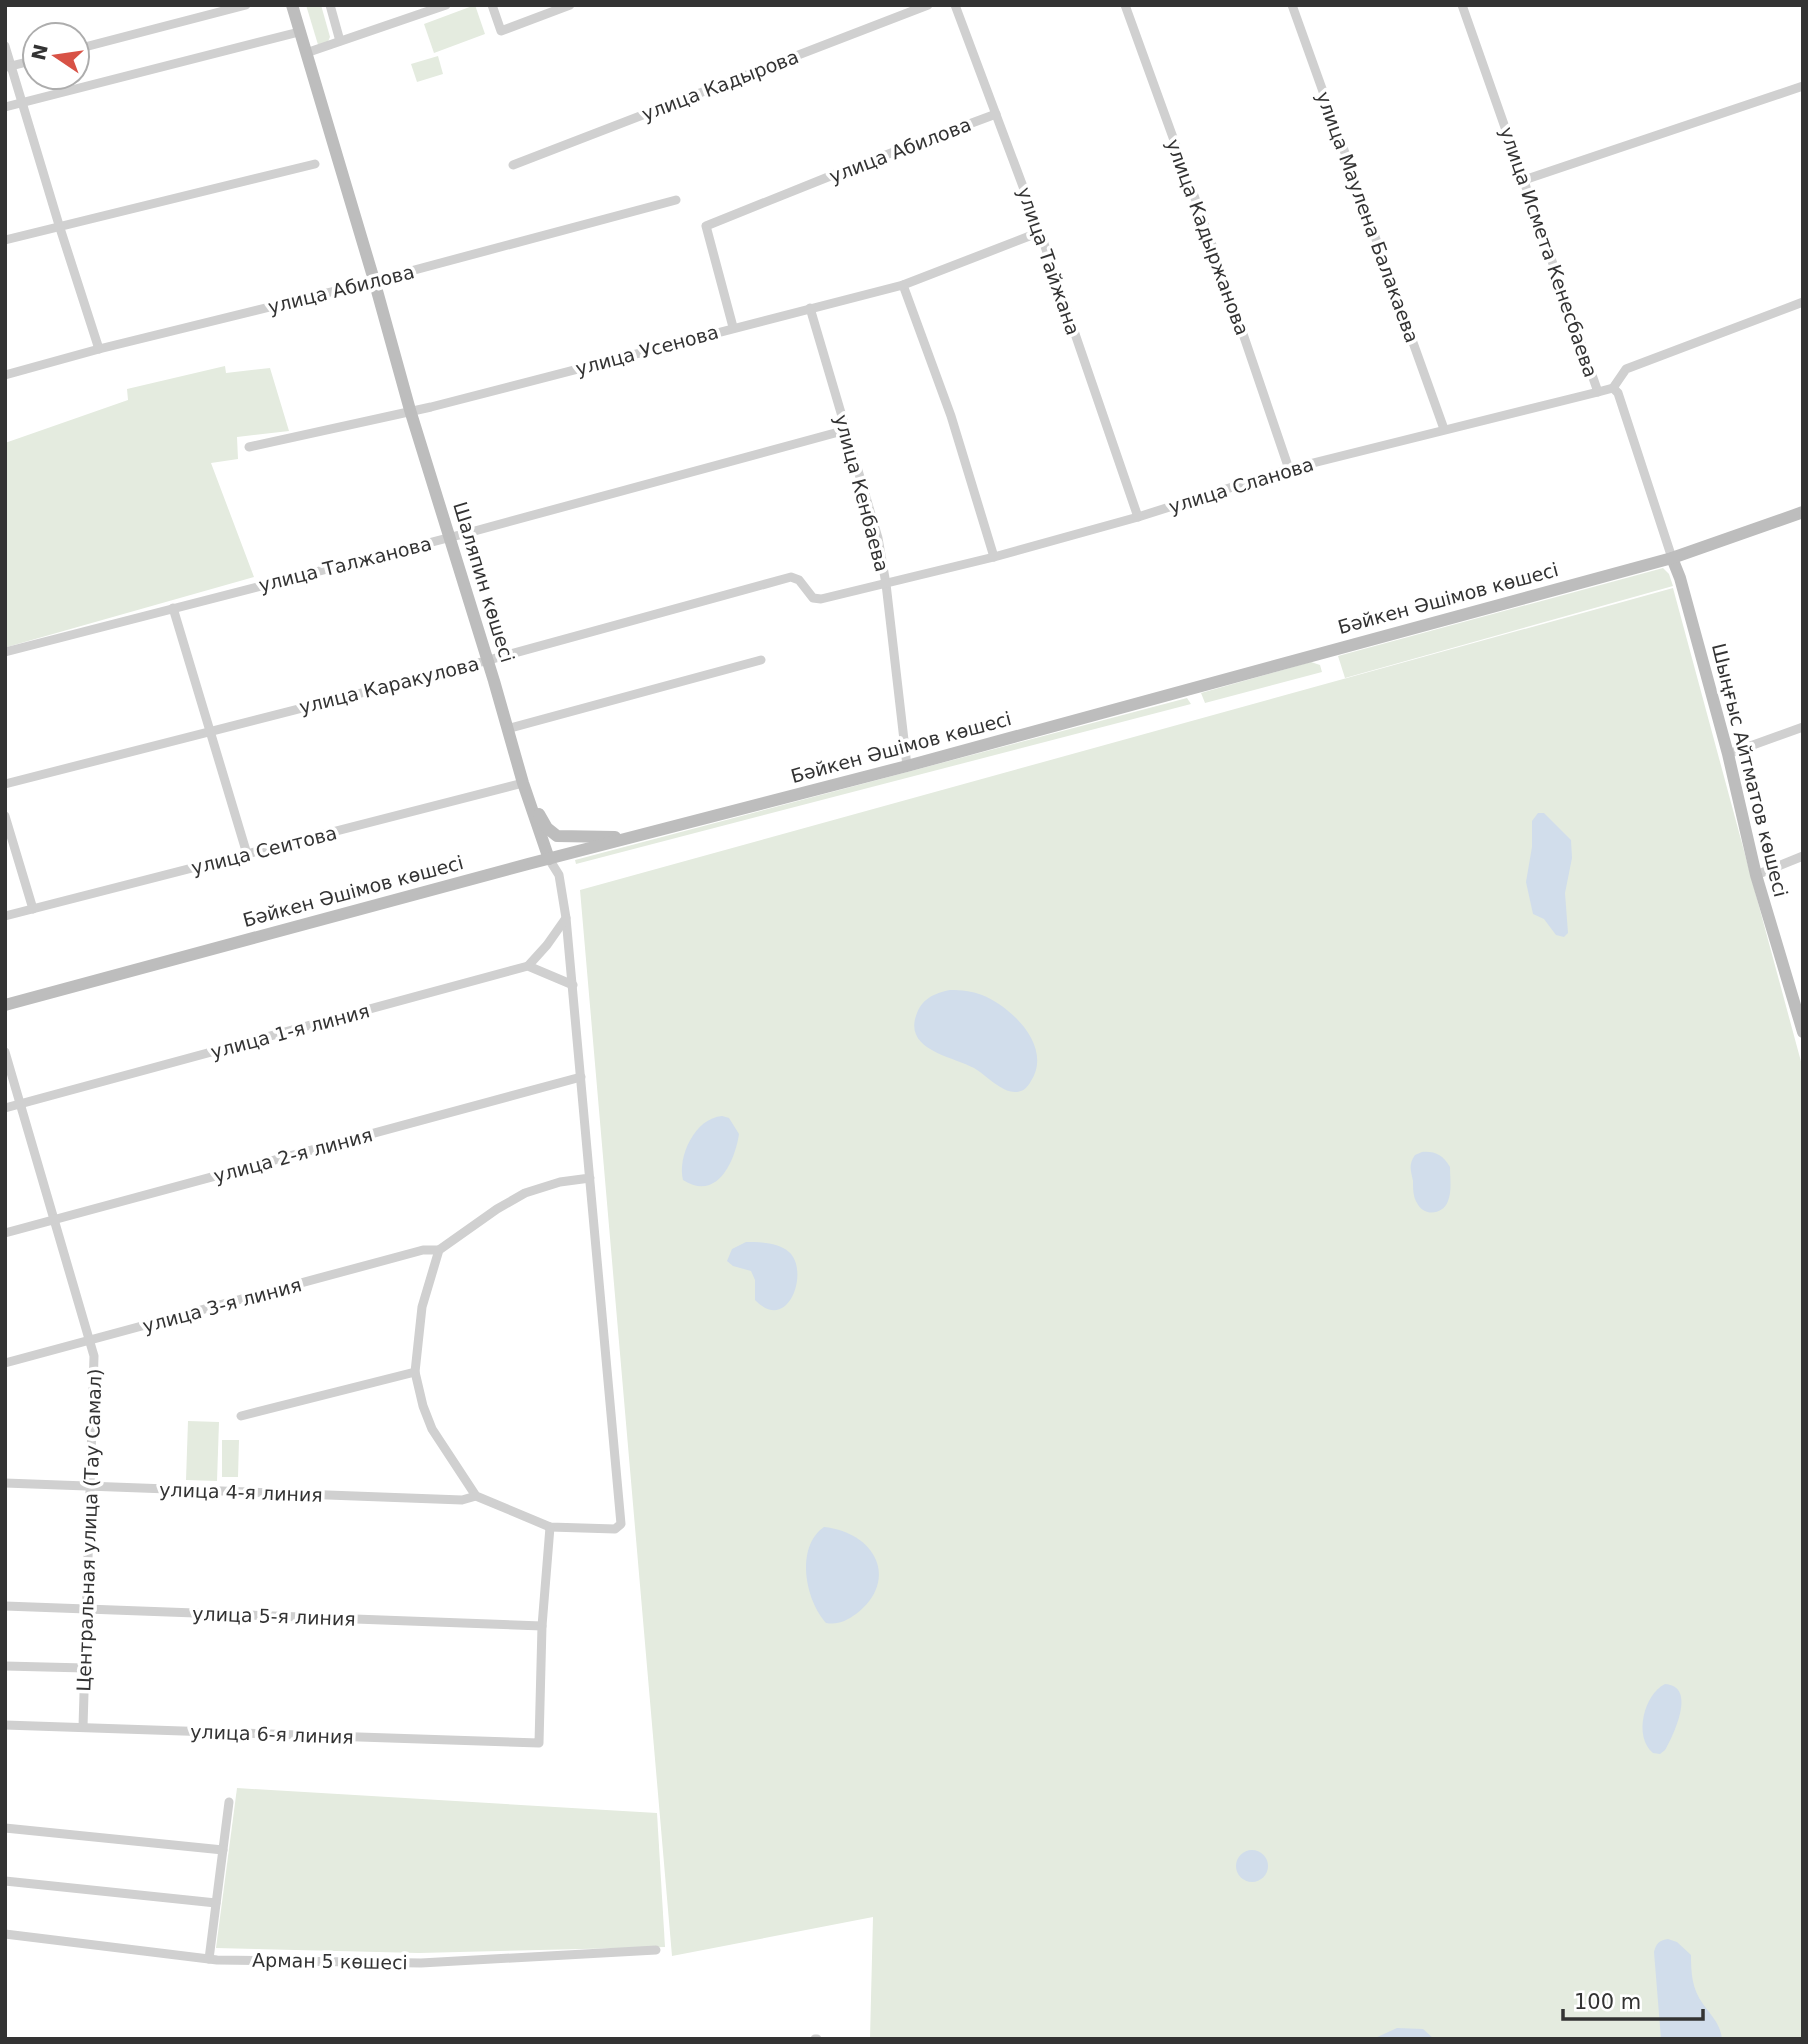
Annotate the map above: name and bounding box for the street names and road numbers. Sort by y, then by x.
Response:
street label: улица Кадырова [638,45,802,125]
street label: улица Маулена Балакаева [1312,88,1424,346]
street label: улица Абилова [826,113,974,187]
street label: улица Исмета Кенесбаева [1496,124,1602,380]
street label: улица Кадыржанова [1162,136,1254,338]
street label: улица Тайжана [1013,184,1085,338]
street label: улица Абилова [266,260,416,318]
street label: улица Усенова [573,320,721,380]
street label: улица Кенбаева [830,412,894,574]
street label: улица Сланова [1166,453,1316,517]
street label: Шаляпин көшесі [449,499,519,665]
street label: улица Талжанова [256,532,434,596]
street label: Бәйкен Әшімов көшесі [1335,558,1561,638]
street label: Шыңғыс Айтматов көшесі [1708,641,1792,899]
street label: улица Каракулова [297,652,481,718]
street label: Бәйкен Әшімов көшесі [788,707,1014,787]
street label: улица Сеитова [189,821,339,879]
street label: Бәйкен Әшімов көшесі [240,851,466,931]
street label: улица 1-я линия [208,999,372,1063]
street label: улица 2-я линия [211,1123,375,1187]
street label: улица 3-я линия [140,1273,304,1337]
street label: Центральная улица (Тау Самал) [72,1368,106,1692]
street label: улица 4-я линия [159,1478,323,1506]
street label: улица 5-я линия [192,1602,356,1630]
street label: улица 6-я линия [190,1720,354,1748]
street label: Арман 5 көшесі [252,1949,408,1973]

